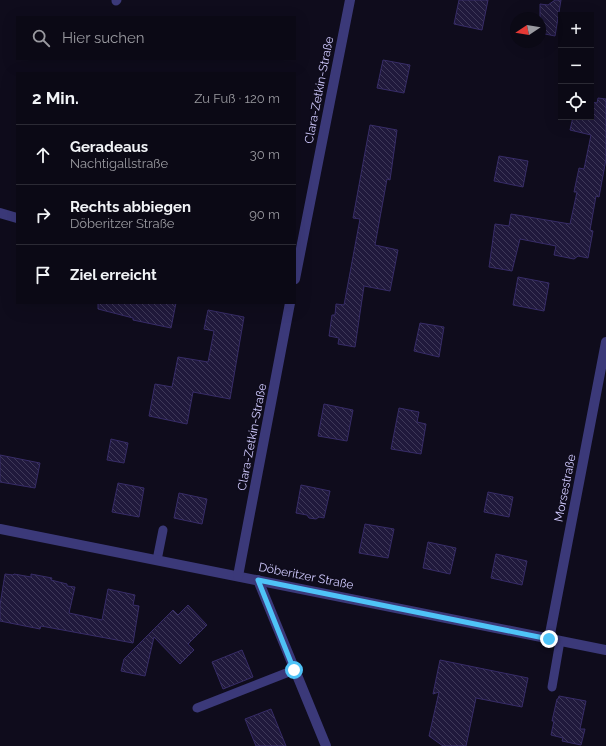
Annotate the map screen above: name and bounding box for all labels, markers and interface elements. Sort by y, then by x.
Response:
north arrow [510,12,546,48]
map controls [558,12,594,120]
button: + [558,12,594,48]
search box [16,16,296,60]
icon: search [30,27,52,49]
text: Hier suchen [62,29,145,47]
street label: Clara-Zetkin-Straße [302,35,336,145]
button: − [558,48,594,84]
button: locate [558,84,594,120]
text: 2 Min. [32,88,79,108]
text: Zu Fuß · 120 m [194,91,280,106]
text: Geradeaus [70,138,148,156]
icon: ahead [32,144,54,166]
text: 30 m [250,147,280,162]
text: Nachtigallstraße [70,156,168,171]
text: Rechts abbiegen [70,198,191,216]
icon: right [32,204,54,226]
text: 90 m [249,207,280,222]
text: Döberitzer Straße [70,216,174,231]
icon: arrive [32,264,54,286]
text: Ziel erreicht [70,266,157,284]
street label: Clara-Zetkin-Straße [235,382,269,492]
street label: Morsestraße [552,453,578,523]
street label: Döberitzer Straße [257,560,355,592]
route end [540,630,558,648]
route start [285,661,303,679]

